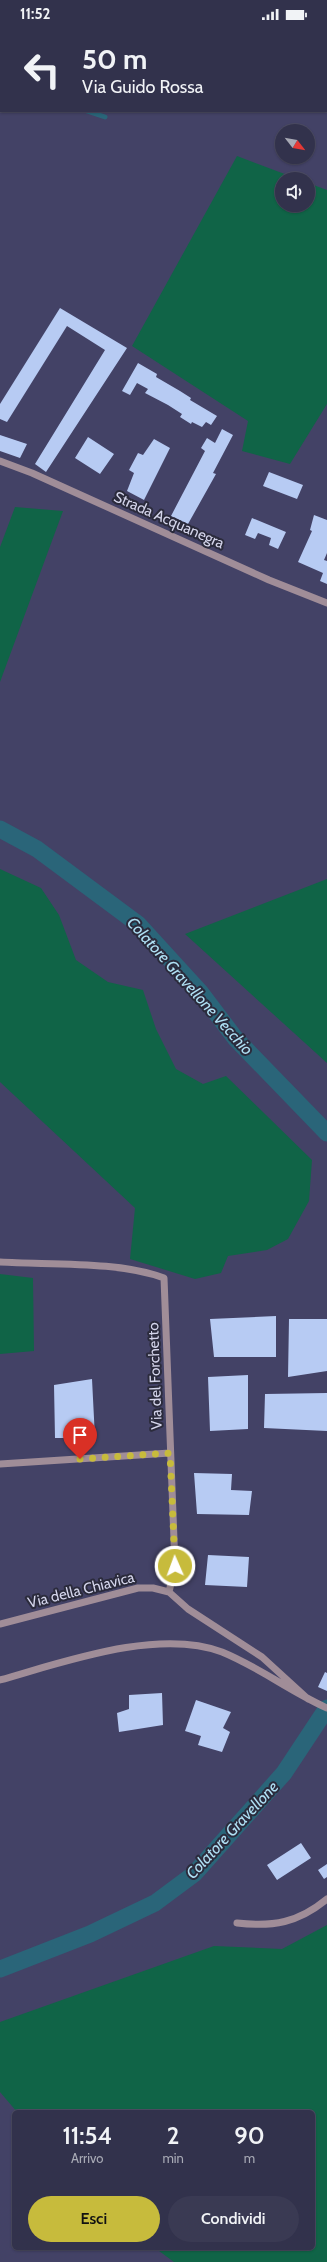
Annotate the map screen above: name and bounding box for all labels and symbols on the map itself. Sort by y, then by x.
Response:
north arrow [275,124,315,164]
street label: Strada Acquanegra [111,488,228,553]
water label: Colatore Gravellone Vecchio [123,913,257,1059]
street label: Via del Forchetto [144,1322,166,1430]
pin [63,1418,97,1459]
position arrow [154,1545,196,1587]
street label: Via della Chiavica [26,1568,137,1612]
water label: Colatore Gravellone [182,1777,282,1883]

